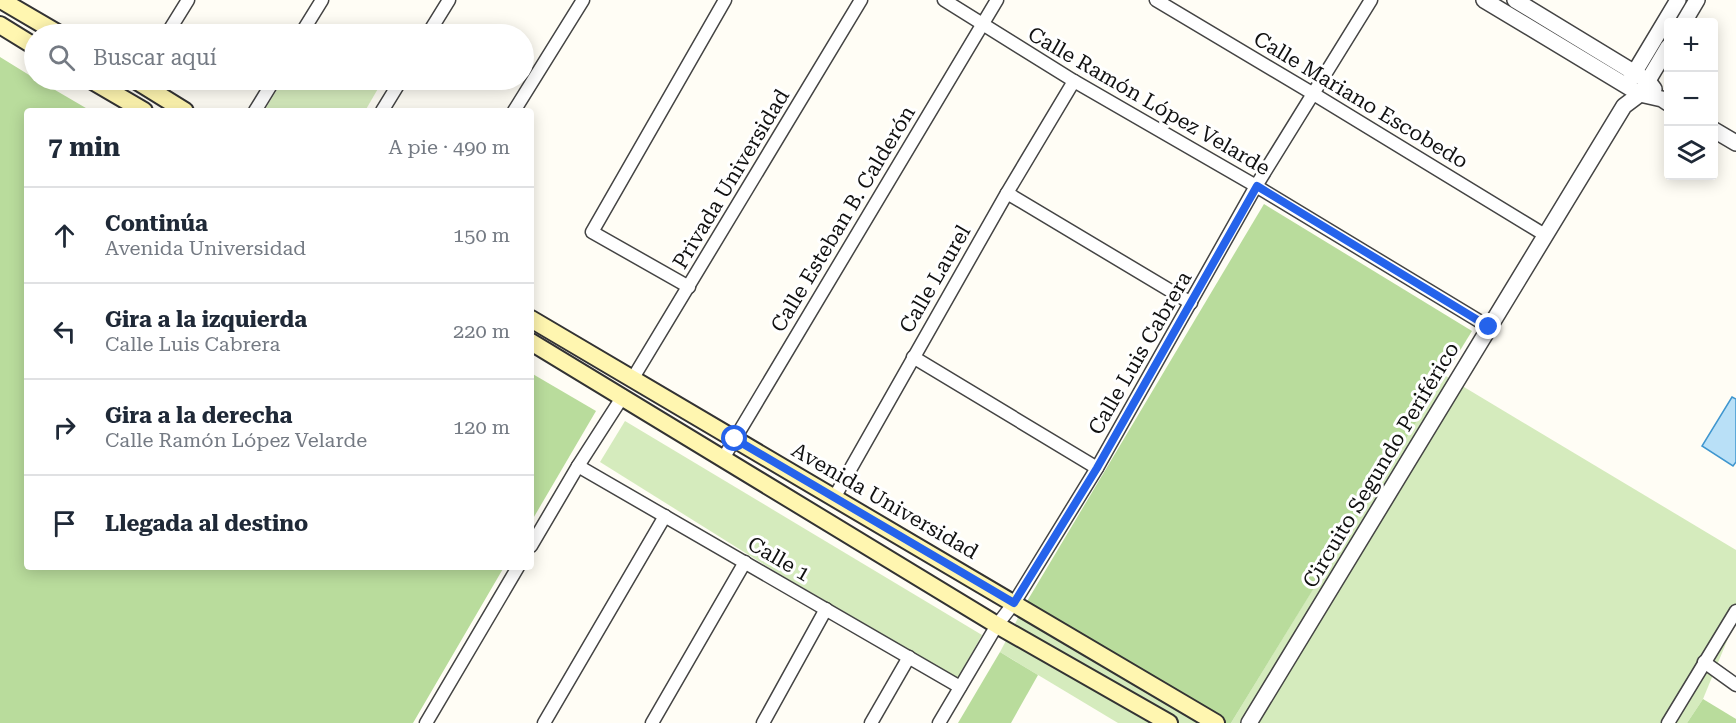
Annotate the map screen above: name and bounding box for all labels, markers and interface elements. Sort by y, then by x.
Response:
map controls [1664,18,1718,180]
button: + [1664,18,1718,72]
street label: Calle Ramón López Velarde [1024,22,1274,180]
search box [24,24,534,90]
street label: Calle Mariano Escobedo [1250,26,1472,174]
icon: search [45,41,78,74]
text: Buscar aquí [93,45,217,70]
button: − [1664,72,1718,126]
street label: Privada Universidad [668,84,794,273]
street label: Calle Esteban B. Calderón [766,101,920,336]
button: layers [1664,126,1718,180]
text: 7 min [48,132,120,162]
text: A pie · 490 m [388,135,510,159]
text: Continúa [105,211,208,236]
icon: ahead [48,219,81,252]
street label: Calle Laurel [895,221,976,337]
text: 150 m [453,223,510,247]
text: Avenida Universidad [105,236,306,260]
street label: Calle Luis Cabrera [1084,267,1197,439]
text: Gira a la izquierda [105,307,307,332]
route end [1475,313,1501,339]
icon: left [48,315,81,348]
text: 220 m [453,319,510,343]
text: Calle Luis Cabrera [105,332,280,356]
street label: Circuito Segundo Periférico [1298,338,1464,592]
text: Gira a la derecha [105,403,292,428]
icon: right [48,411,81,444]
text: 120 m [453,415,510,439]
route start [721,425,747,451]
text: Calle Ramón López Velarde [105,428,367,452]
street label: Avenida Universidad [788,438,983,564]
icon: arrive [48,507,81,540]
text: Llegada al destino [105,511,308,536]
street label: Calle 1 [744,532,814,586]

